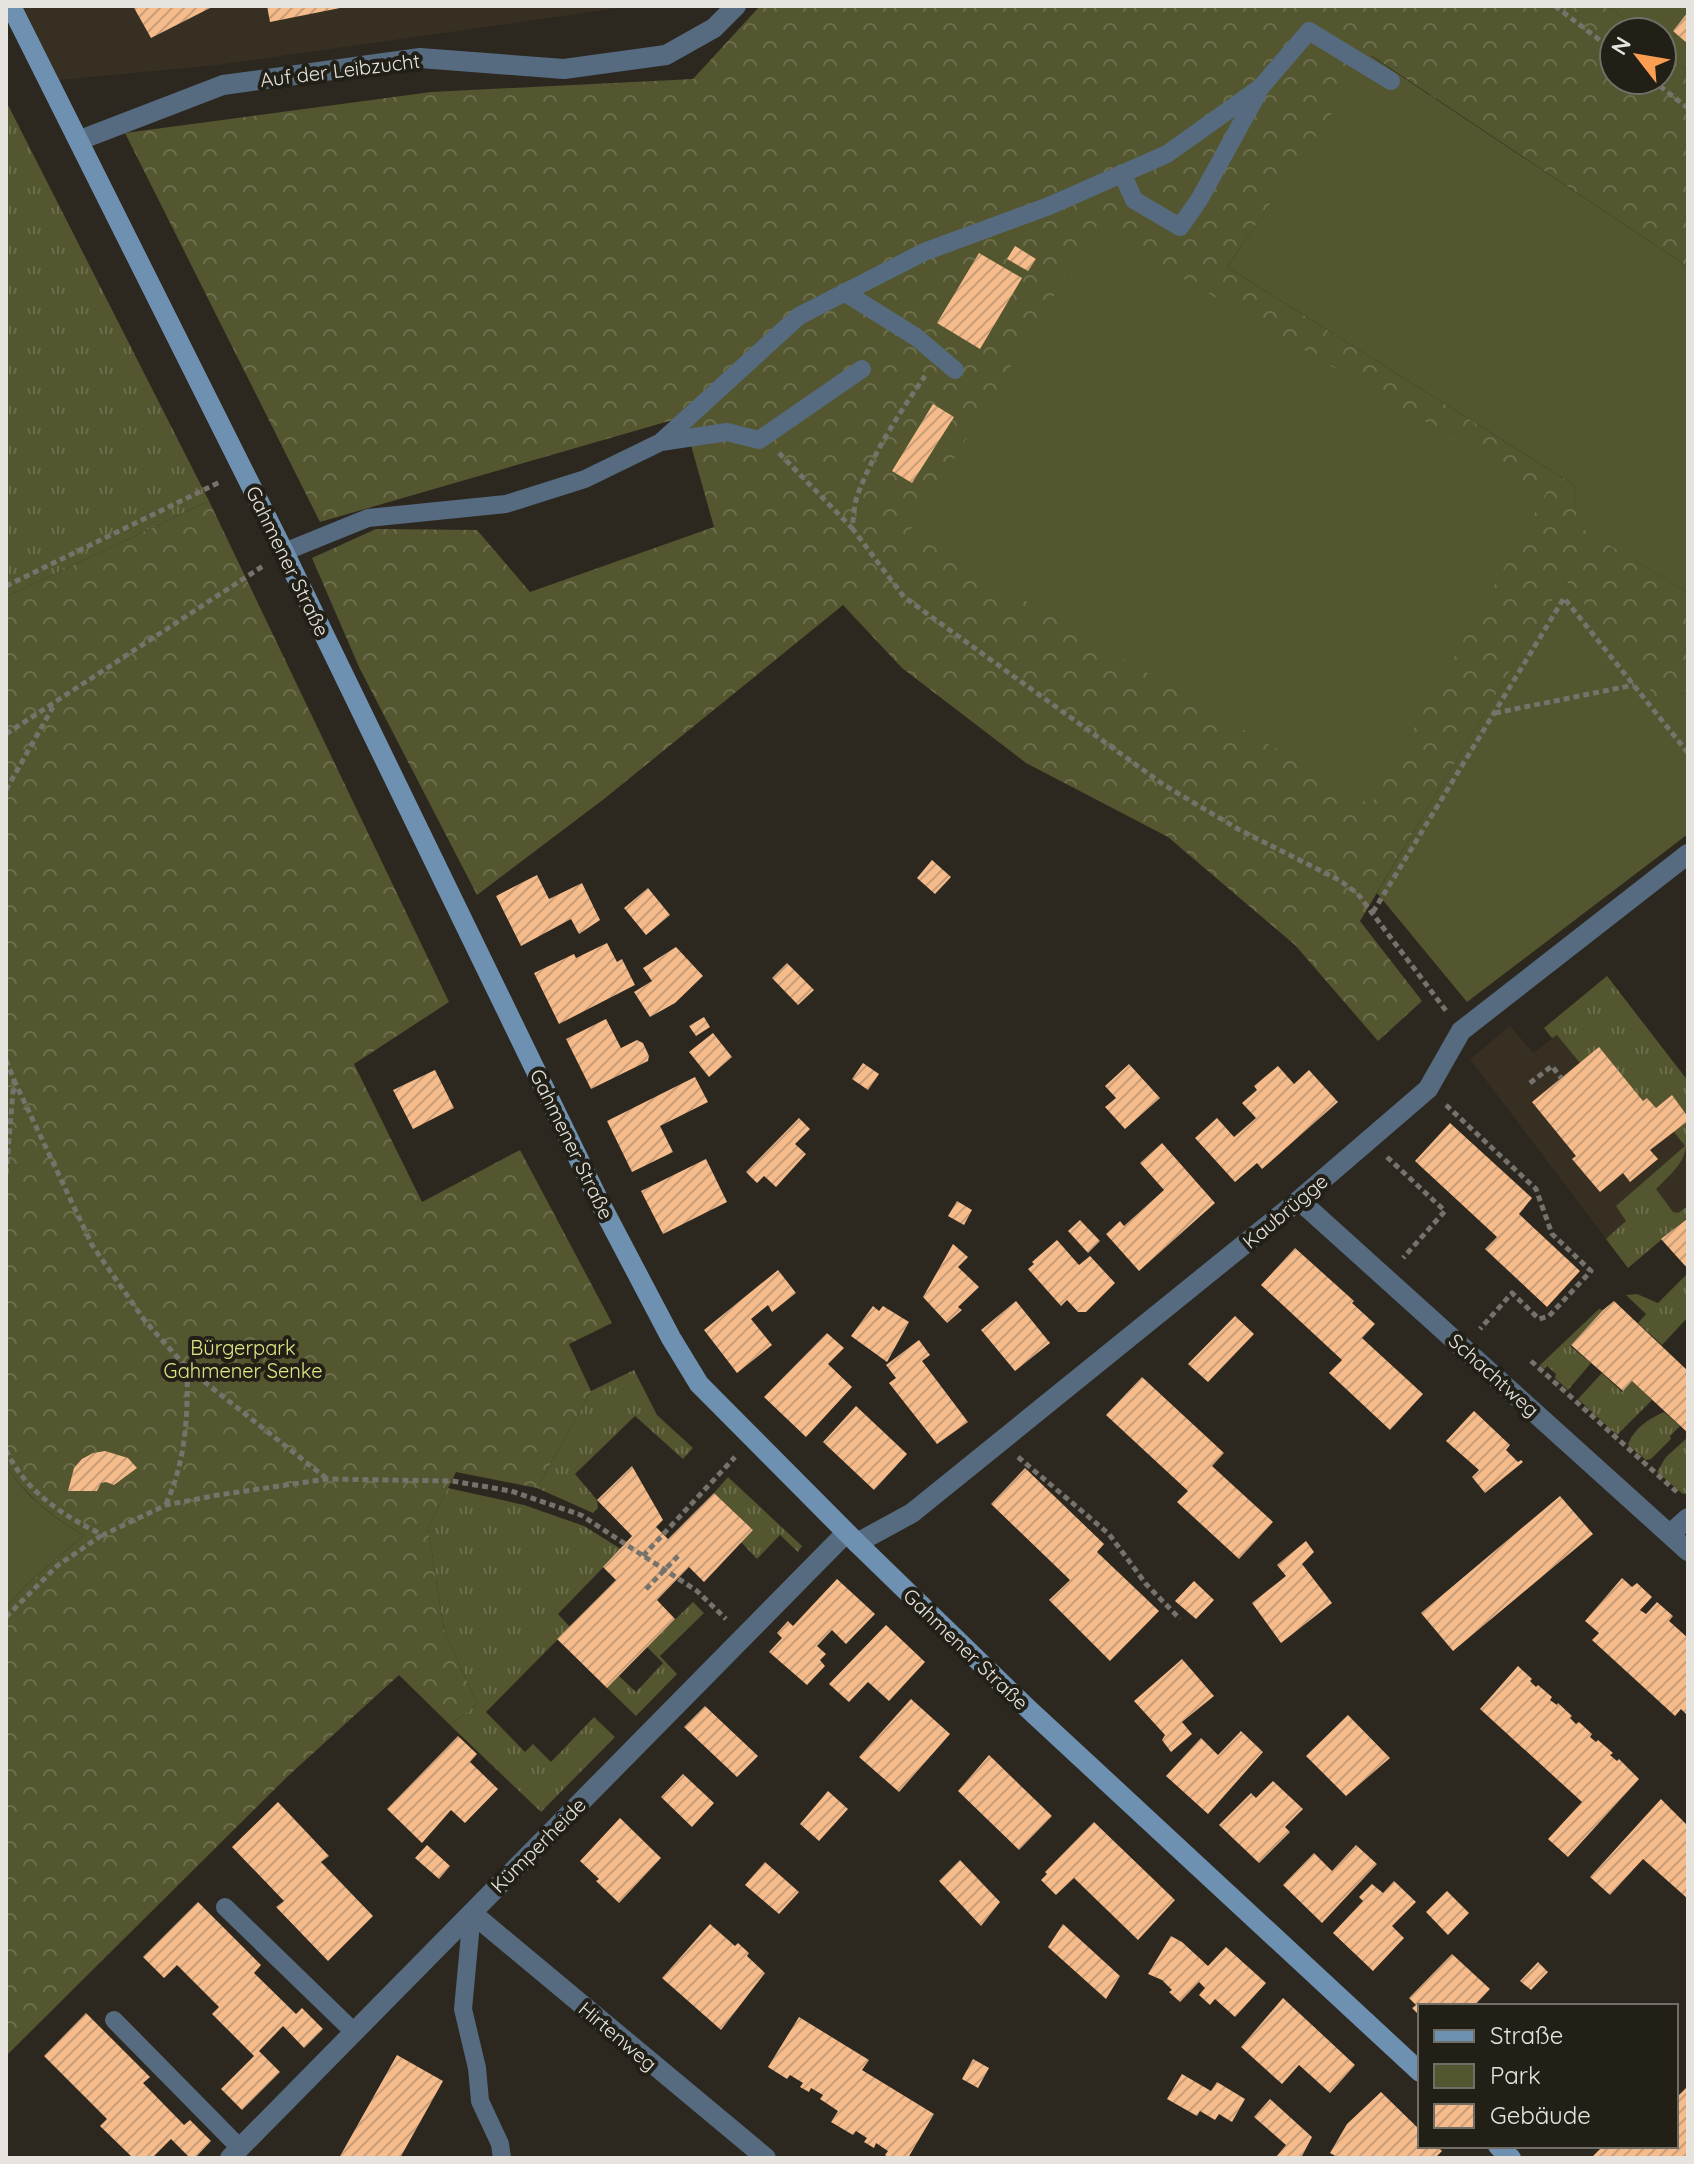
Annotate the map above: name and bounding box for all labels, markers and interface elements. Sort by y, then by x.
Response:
north arrow [1598,16,1678,96]
text: N [1605,32,1637,60]
street label: Auf der Leibzucht [259,48,422,92]
street label: Gahmener Straße [241,482,335,640]
street label: Gahmener Straße [525,1065,619,1223]
street label: Kaubrügge [1237,1168,1333,1254]
street label: Schachtweg [1444,1328,1544,1422]
park label: Bürgerpark Gahmener Senke [164,1335,322,1383]
street label: Gahmener Straße [898,1583,1034,1715]
street label: Kümperheide [485,1792,591,1898]
street label: Hirtenweg [574,1996,662,2076]
legend [1418,2004,1678,2148]
text: Straße [1490,2020,1563,2050]
text: Park [1490,2060,1541,2090]
text: Gebäude [1490,2100,1591,2130]

